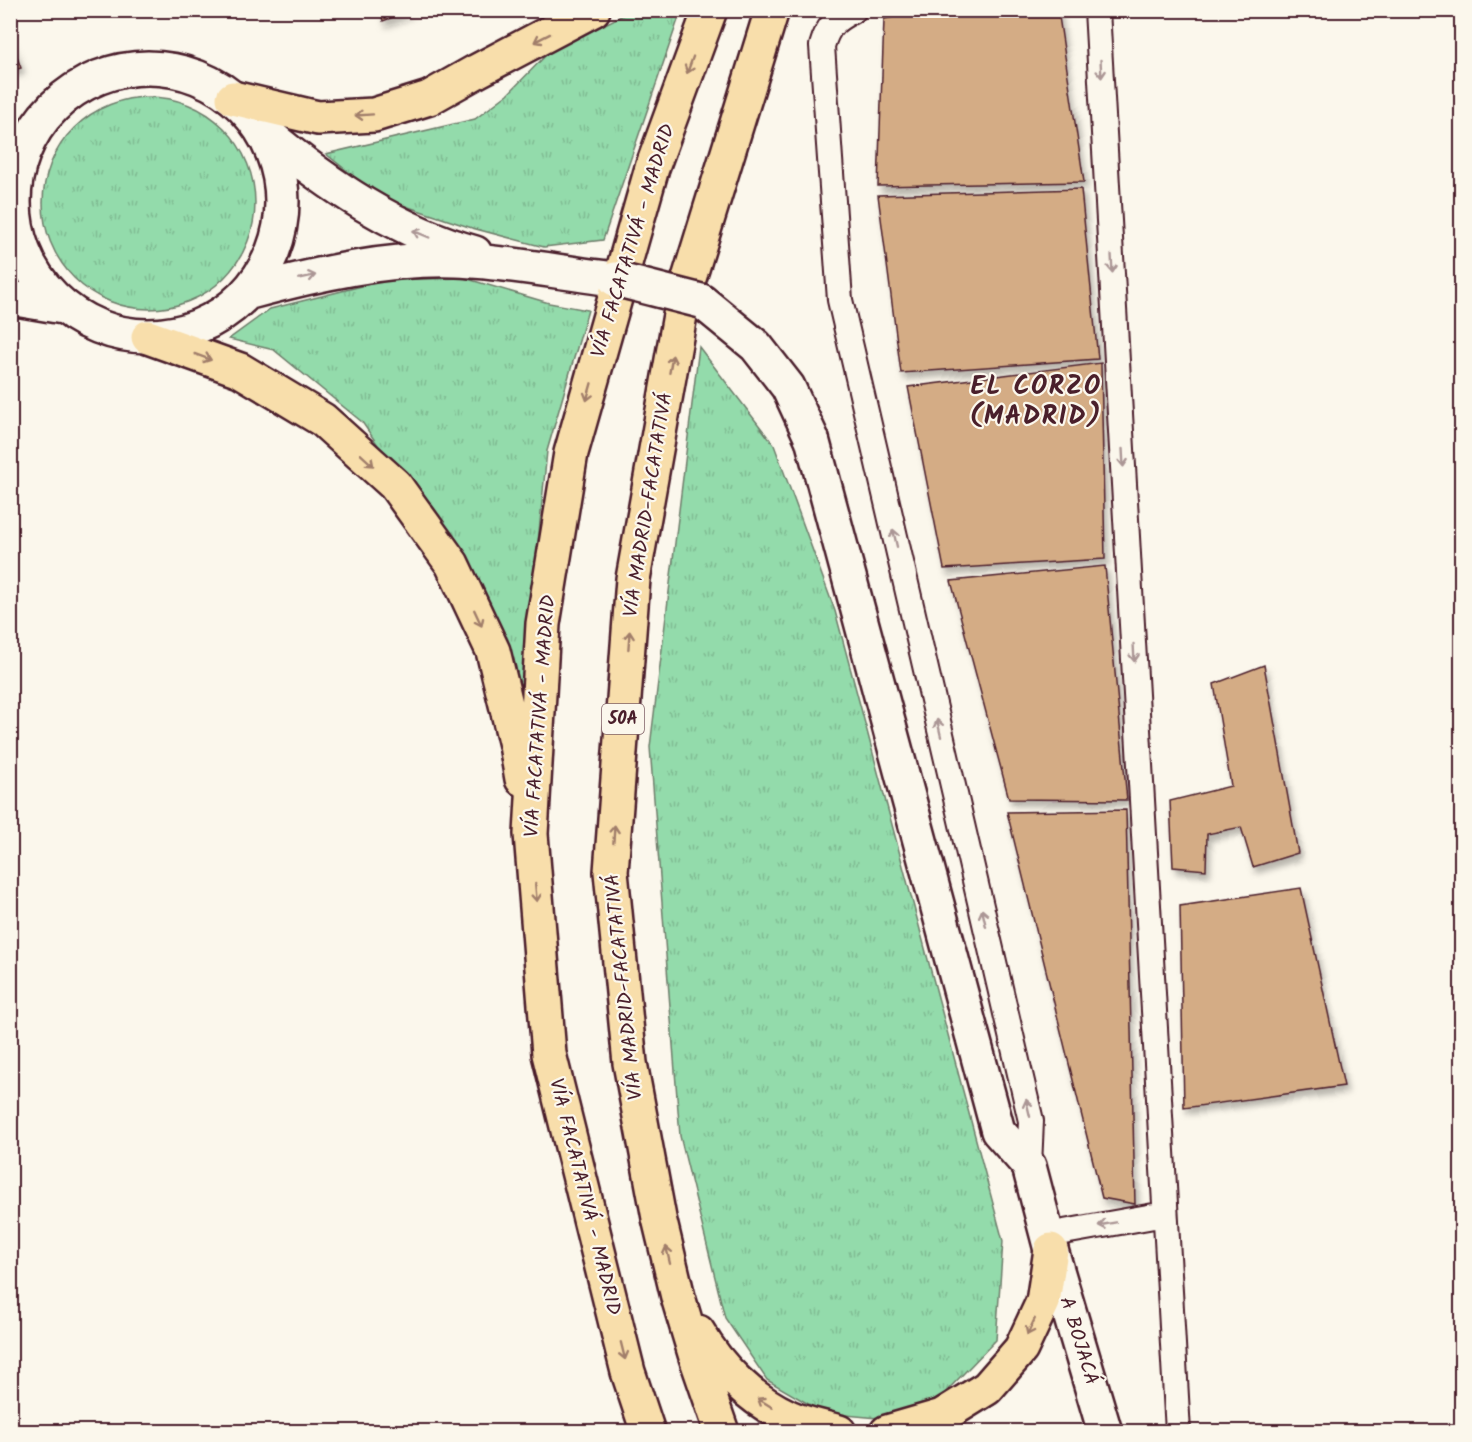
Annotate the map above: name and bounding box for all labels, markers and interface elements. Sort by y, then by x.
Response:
one-way arrow [533,32,551,44]
one-way arrow [683,56,694,74]
one-way arrow [1095,58,1106,78]
one-way arrow [355,110,375,121]
street label: VÍA FACATATIVÁ - MADRID [583,120,685,362]
one-way arrow [413,228,431,239]
one-way arrow [1106,253,1117,273]
one-way arrow [296,271,316,282]
one-way arrow [193,352,212,363]
one-way arrow [666,355,677,375]
district label: EL CORZO (MADRID) [970,366,1102,438]
one-way arrow [583,382,594,401]
street label: VÍA MADRID-FACATATIVÁ [615,390,683,620]
one-way arrow [1117,448,1128,468]
one-way arrow [359,452,374,466]
one-way arrow [889,529,900,549]
street label: VÍA FACATATIVÁ - MADRID [517,593,565,838]
one-way arrow [472,608,484,626]
one-way arrow [623,630,634,650]
one-way arrow [1128,643,1139,662]
road number: 50A [602,704,644,734]
one-way arrow [933,719,945,738]
one-way arrow [609,825,620,845]
street label: VÍA MADRID-FACATATIVÁ [597,872,653,1102]
one-way arrow [531,882,542,902]
one-way arrow [977,909,989,928]
street label: VÍA FACATATIVÁ - MADRID [539,1075,629,1319]
one-way arrow [1022,1099,1033,1118]
one-way arrow [1098,1219,1118,1230]
one-way arrow [662,1246,673,1266]
street label: A BOJACÁ [1049,1293,1107,1389]
one-way arrow [1025,1317,1037,1335]
one-way arrow [617,1341,629,1360]
one-way arrow [757,1396,774,1408]

